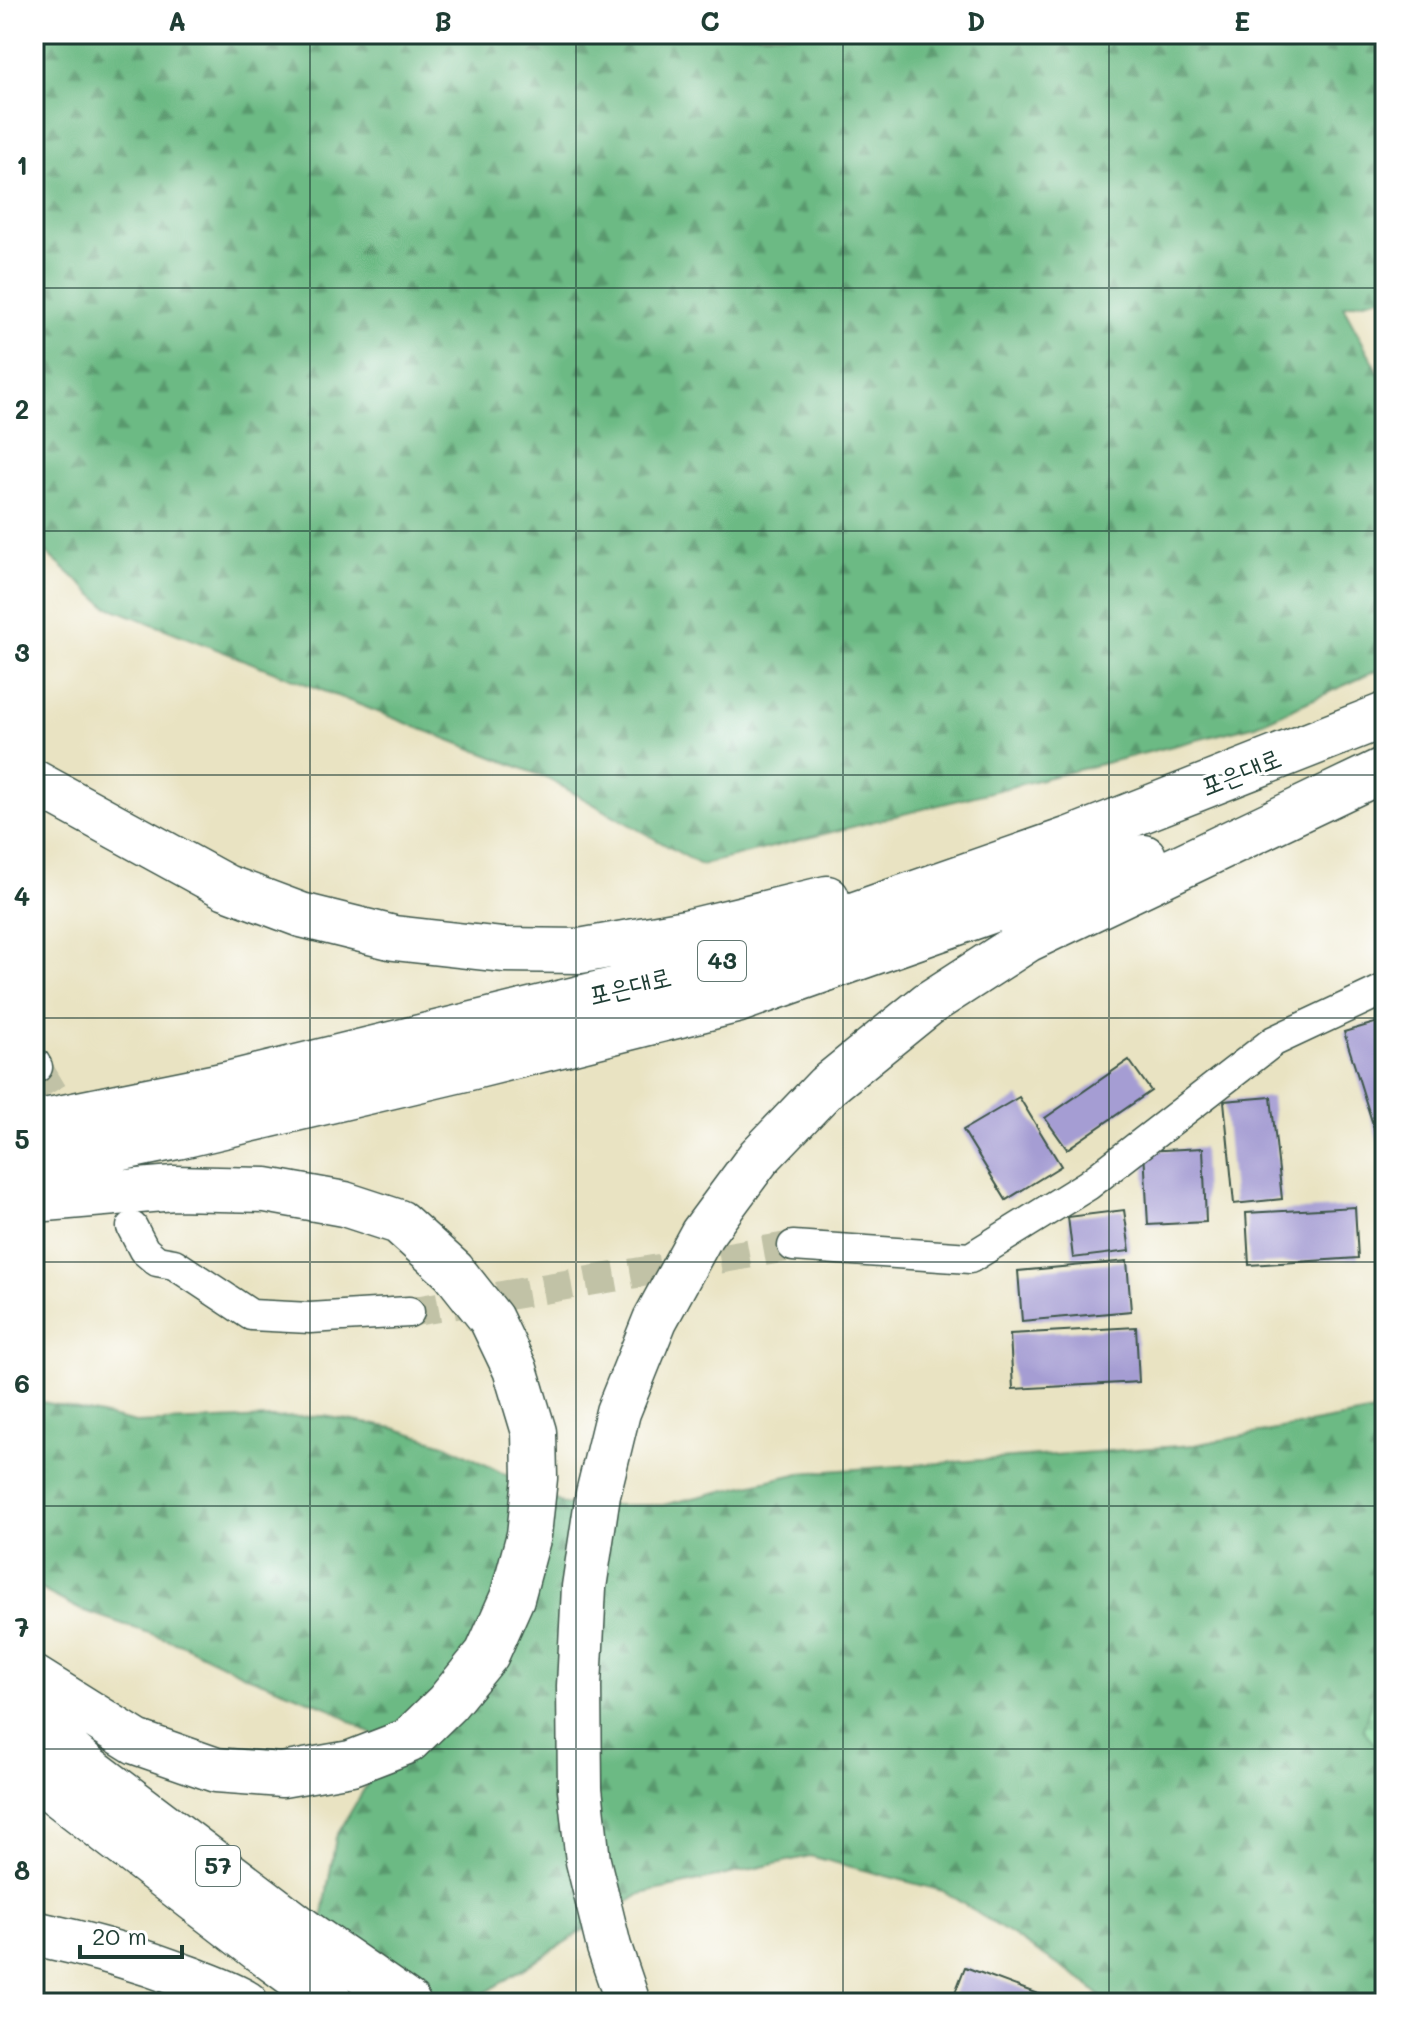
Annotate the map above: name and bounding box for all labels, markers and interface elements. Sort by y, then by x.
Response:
text: A [168,4,186,38]
text: B [434,4,452,38]
text: C [700,4,720,38]
text: D [967,4,985,38]
text: E [1234,4,1250,38]
text: 1 [16,148,28,182]
text: 2 [15,392,29,426]
text: 3 [14,635,30,669]
street label: 포은대로 [1195,740,1286,803]
text: 4 [14,879,30,913]
road number: 43 [698,941,746,981]
street label: 포은대로 [585,958,674,1012]
text: 5 [14,1122,30,1156]
text: 6 [14,1366,30,1400]
text: 7 [15,1610,29,1644]
road number: 57 [196,1846,240,1886]
text: 8 [14,1853,30,1887]
scale bar [80,1909,182,1959]
text: 20 m [92,1920,147,1951]

